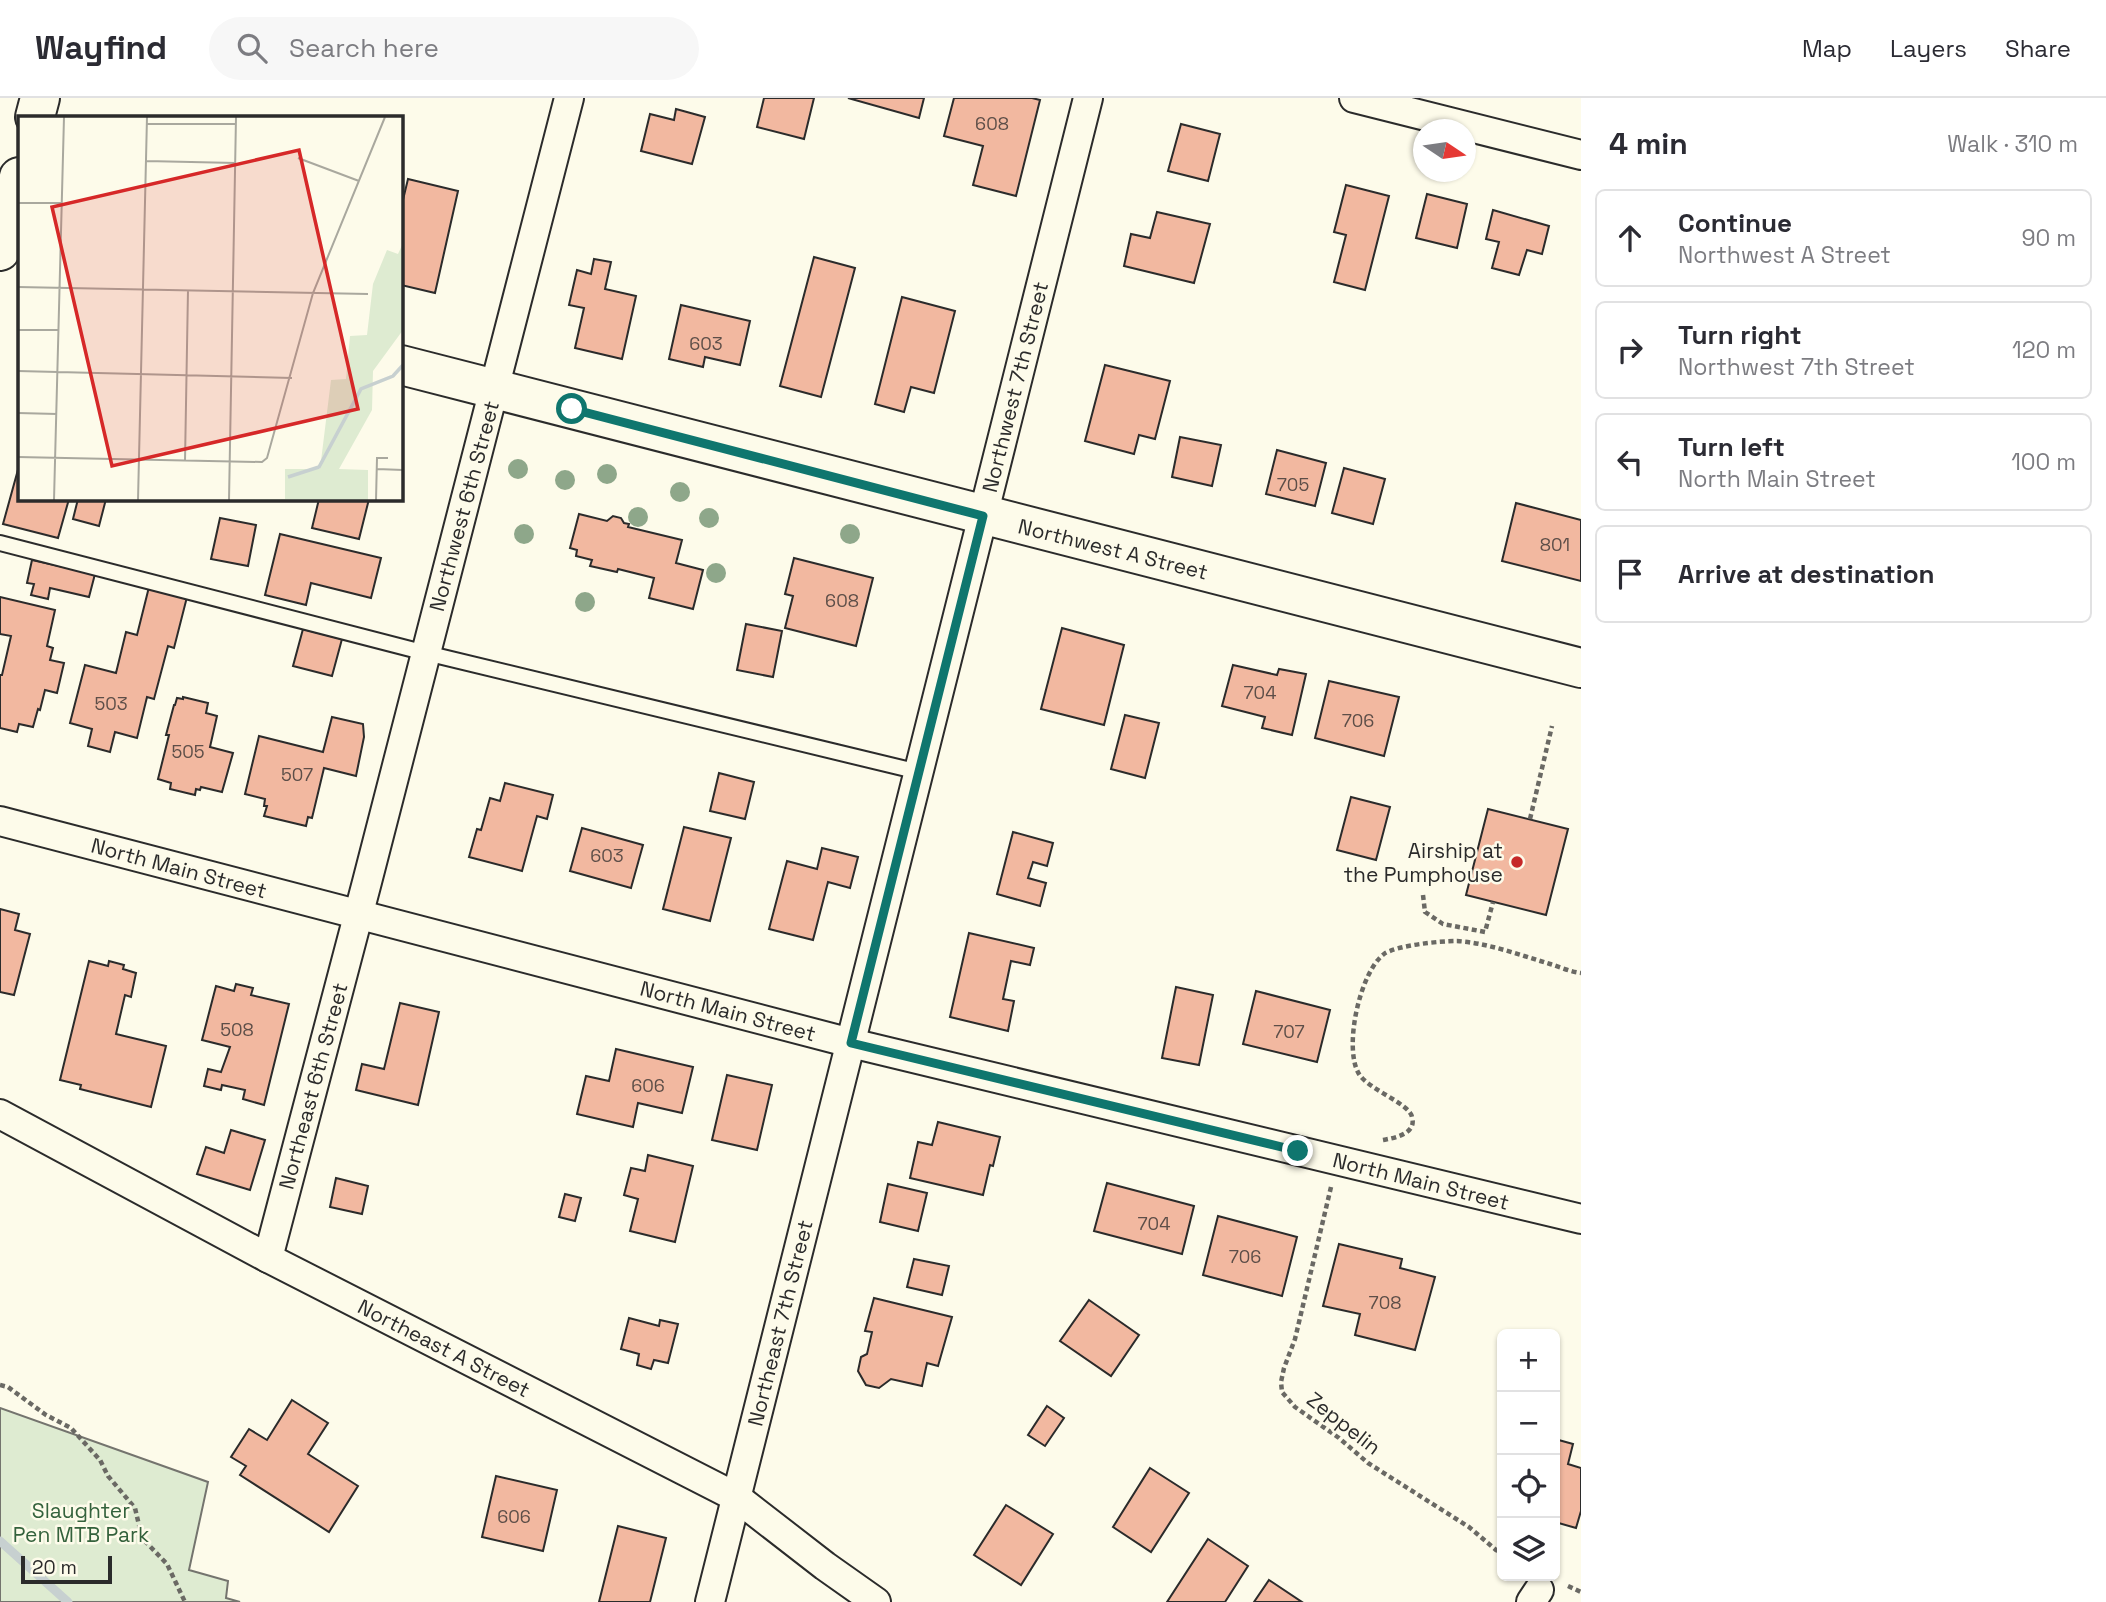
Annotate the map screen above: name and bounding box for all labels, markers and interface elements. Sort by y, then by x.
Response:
search box [209,17,699,80]
text: Wayfind [35,27,167,69]
icon: search [233,29,271,67]
text: Search here [289,31,439,65]
text: Map [1802,33,1852,64]
text: Layers [1890,33,1967,64]
text: Share [2005,33,2071,64]
house number: 608 [975,112,1009,135]
inset map [18,116,402,500]
north arrow [1413,119,1476,182]
text: 4 min [1609,124,1688,163]
text: Walk · 310 m [1947,129,2078,159]
text: Continue [1678,206,1792,240]
icon: ahead [1611,219,1649,257]
text: 90 m [2021,223,2076,253]
text: Northwest A Street [1678,240,1891,270]
street label: Northwest 7th Street [976,279,1054,495]
text: Turn right [1678,318,1802,352]
icon: right [1611,331,1649,369]
house number: 603 [689,332,723,355]
text: 120 m [2012,335,2076,365]
text: Northwest 7th Street [1678,352,1915,382]
route start [556,393,587,424]
street label: Northwest 6th Street [423,398,505,614]
text: Turn left [1678,430,1785,464]
icon: left [1611,443,1649,481]
text: 100 m [2011,447,2076,477]
text: North Main Street [1678,464,1876,494]
house number: 705 [1277,473,1309,496]
street label: Northwest A Street [1015,512,1211,586]
house number: 801 [1540,533,1570,556]
icon: arrive [1611,555,1649,593]
text: Arrive at destination [1678,557,1935,591]
house number: 608 [825,589,859,612]
house number: 704 [1244,681,1276,704]
house number: 503 [94,692,128,715]
house number: 706 [1342,709,1374,732]
house number: 505 [171,740,205,763]
house number: 507 [281,763,313,786]
street label: North Main Street [88,832,270,904]
place label: Airship at the Pumphouse [1343,837,1503,888]
house number: 603 [590,844,624,867]
marker: Airship at the Pumphouse [1509,854,1525,870]
street label: North Main Street [637,975,819,1047]
street label: Northeast 6th Street [272,980,354,1192]
house number: 508 [220,1018,254,1041]
house number: 707 [1273,1020,1305,1043]
house number: 606 [631,1074,665,1097]
route end [1282,1135,1313,1166]
street label: North Main Street [1330,1146,1512,1216]
house number: 704 [1138,1212,1170,1235]
street label: Northeast 7th Street [741,1217,819,1429]
house number: 706 [1229,1245,1261,1268]
house number: 708 [1369,1291,1401,1314]
street label: Northeast A Street [353,1293,535,1403]
map controls [1497,1329,1560,1581]
button: + [1497,1329,1560,1392]
street label: Zeppelin [1301,1386,1387,1460]
button: − [1497,1392,1560,1455]
button: locate [1497,1455,1560,1518]
park label: Slaughter Pen MTB Park [13,1497,149,1548]
house number: 606 [497,1505,531,1528]
button: layers [1497,1518,1560,1581]
scale bar [21,1553,112,1585]
text: 20 m [32,1555,77,1580]

